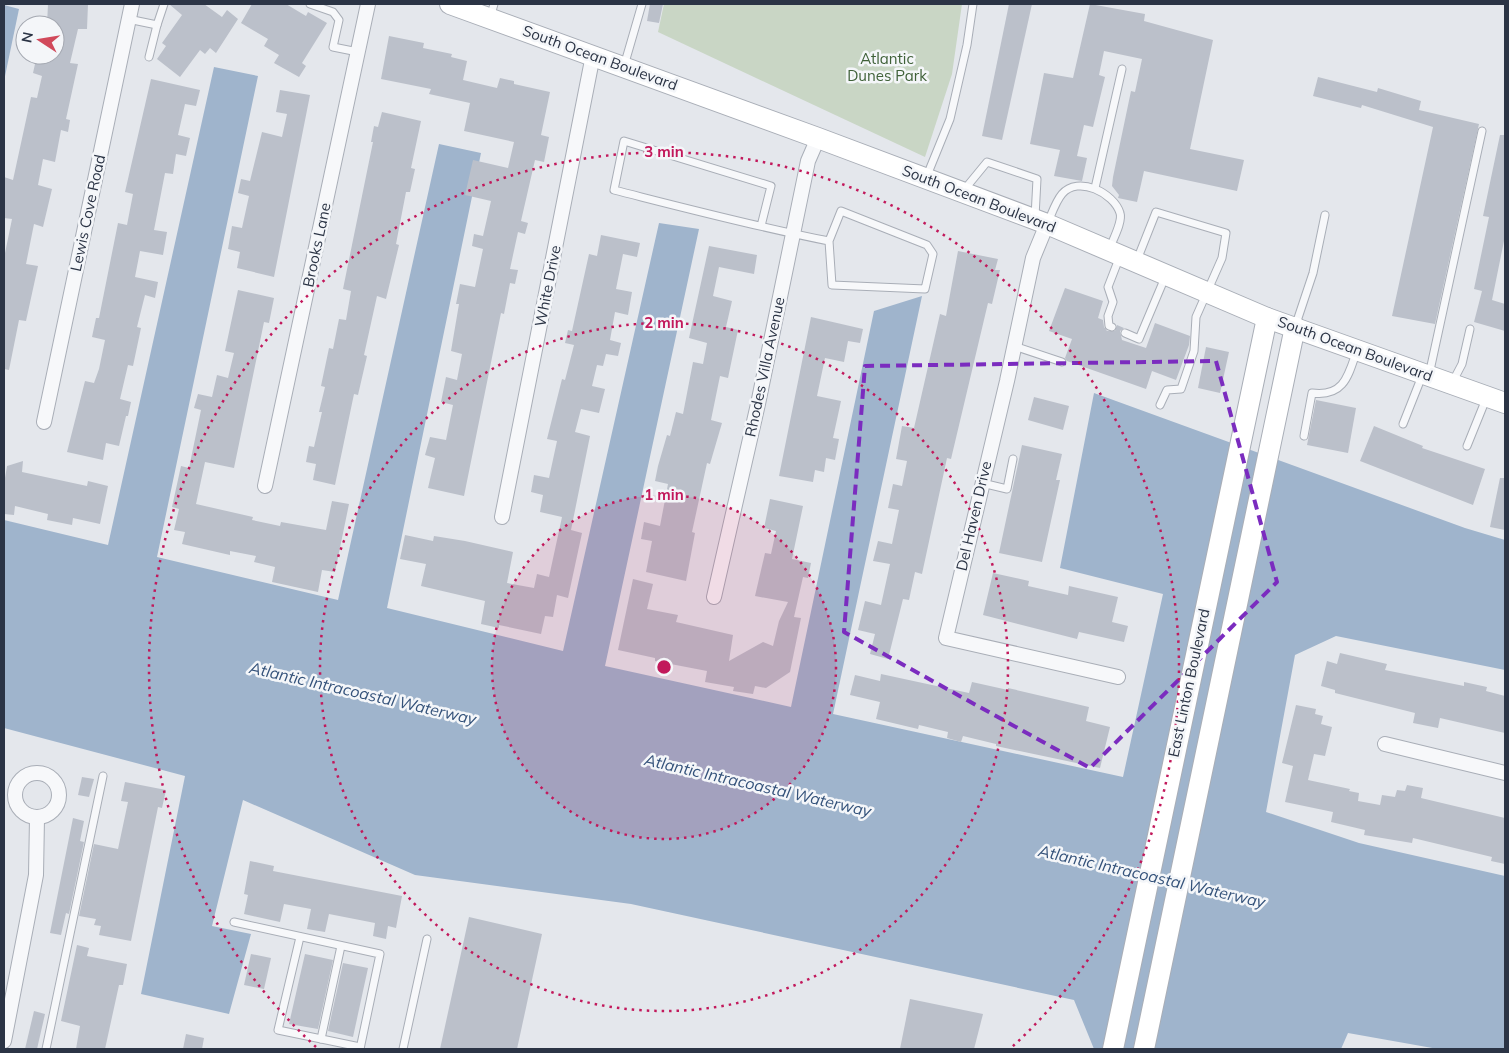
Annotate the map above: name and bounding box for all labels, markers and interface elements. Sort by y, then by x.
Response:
north arrow [15,15,65,65]
street label: South Ocean Boulevard [520,21,680,94]
text: N [17,30,37,44]
park label: Atlantic Dunes Park [847,49,927,85]
text: 3 min [644,142,684,161]
street label: Lewis Cove Road [66,153,109,273]
street label: South Ocean Boulevard [899,160,1059,237]
street label: Brooks Lane [298,201,335,289]
street label: White Drive [530,244,565,328]
street label: Rhodes Villa Avenue [740,295,789,439]
street label: South Ocean Boulevard [1275,312,1435,385]
text: 2 min [644,313,684,332]
street label: Del Haven Drive [952,459,995,573]
text: 1 min [644,485,684,504]
street label: East Linton Boulevard [1163,607,1214,759]
water label: Atlantic Intracoastal Waterway [247,657,479,729]
centre of rings [655,658,673,676]
water label: Atlantic Intracoastal Waterway [642,749,874,821]
water label: Atlantic Intracoastal Waterway [1036,840,1268,912]

